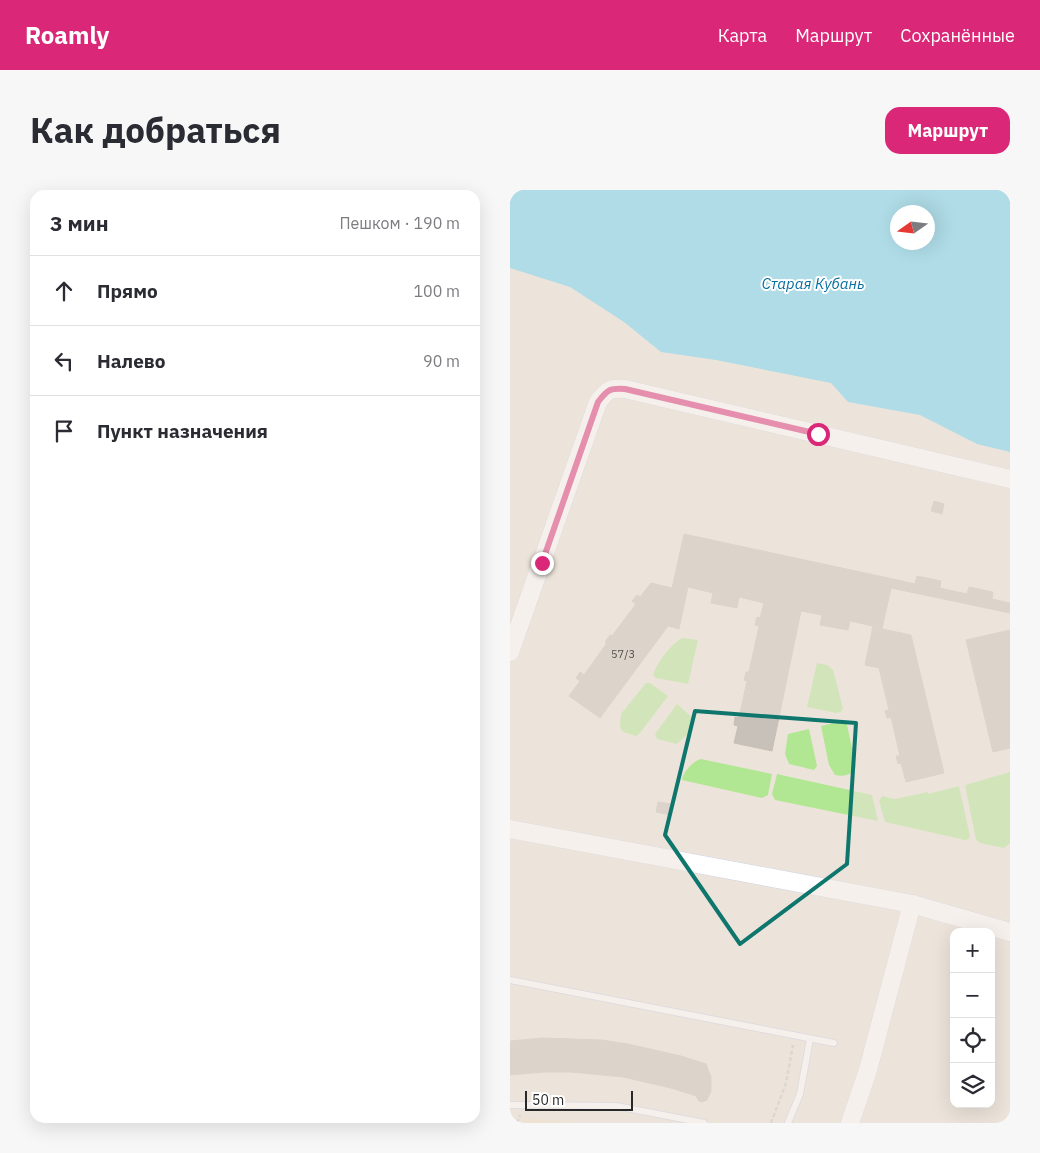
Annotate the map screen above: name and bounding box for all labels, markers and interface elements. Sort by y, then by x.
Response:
text: Roamly [25,19,109,51]
text: Карта [718,24,767,47]
text: Маршрут [795,24,872,47]
text: Сохранённые [900,24,1015,47]
text: Как добраться [30,107,281,153]
button: Маршрут [885,107,1010,154]
north arrow [890,205,935,250]
text: 3 мин [50,209,109,237]
text: Пешком · 190 m [339,213,460,233]
water label: Старая Кубань [762,274,864,293]
icon: ahead [50,277,78,305]
text: Прямо [97,279,158,303]
text: 100 m [413,281,460,301]
icon: left [50,347,78,375]
text: Налево [97,349,166,373]
text: 90 m [423,351,460,371]
icon: arrive [50,417,78,445]
text: Пункт назначения [97,419,268,443]
route start [807,423,830,446]
route end [531,552,554,575]
house number: 57/3 [611,647,635,661]
map controls [950,928,995,1108]
button: + [950,928,995,973]
button: − [950,973,995,1018]
button: locate [950,1018,995,1063]
button: layers [950,1063,995,1108]
scale bar [525,1088,632,1111]
text: 50 m [532,1091,564,1109]

